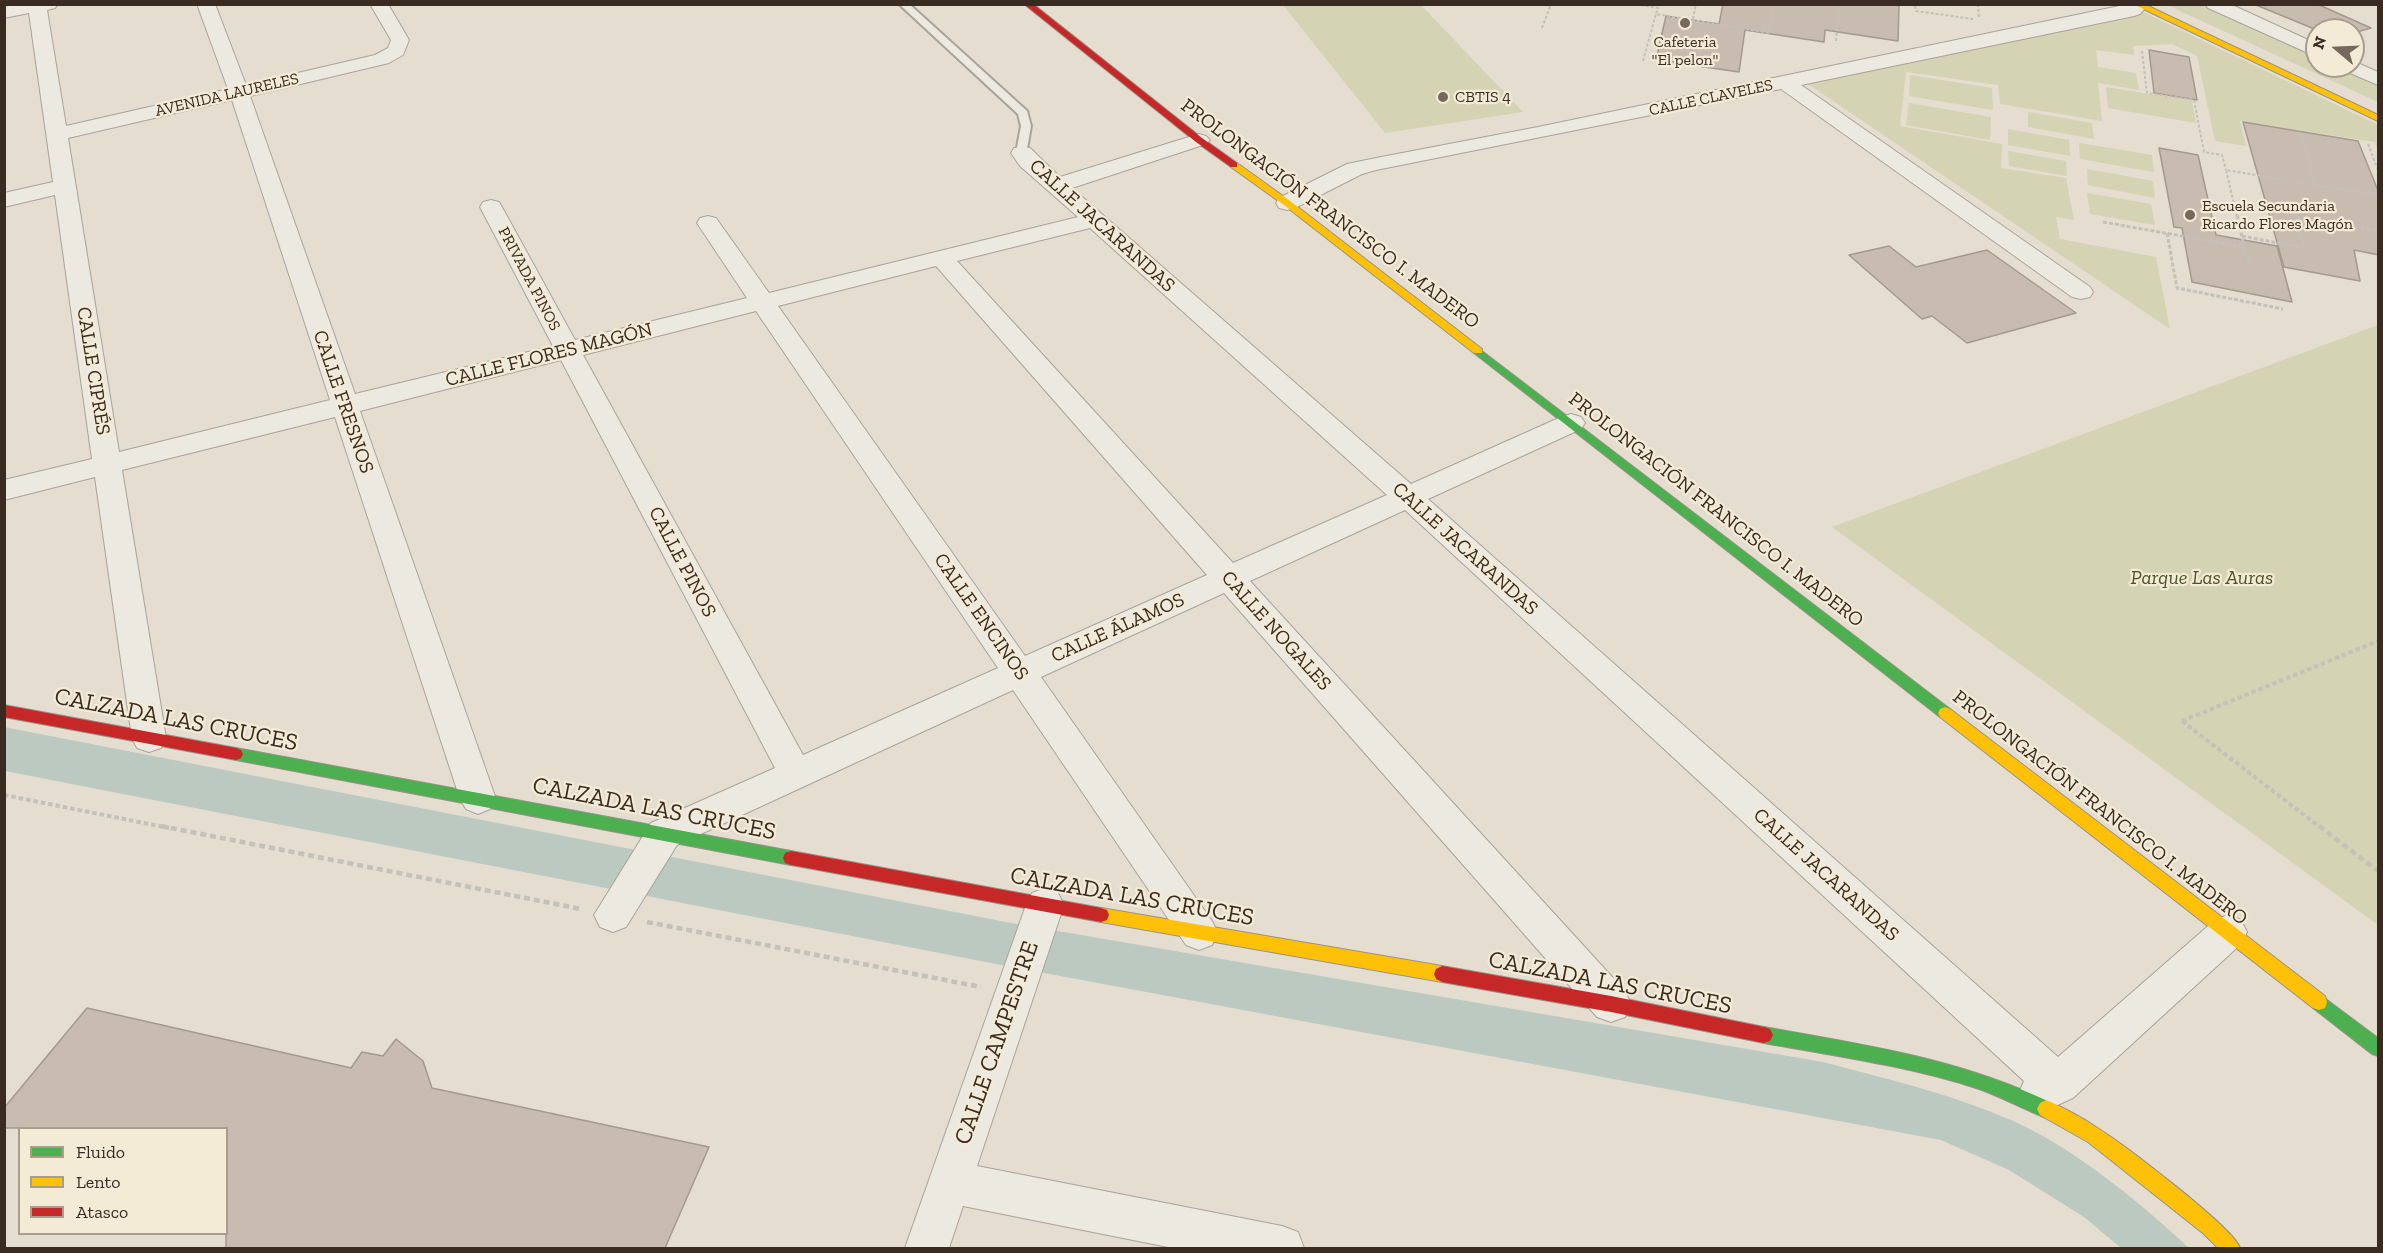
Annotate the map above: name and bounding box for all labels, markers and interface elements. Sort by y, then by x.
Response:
marker: Cafeteria "El pelon" [1678,16,1692,30]
north arrow [2305,18,2365,78]
place label: Cafeteria "El pelon" [1652,32,1718,70]
text: N [2308,34,2330,51]
street label: AVENIDA LAURELES [153,69,301,121]
street label: CALLE CLAVELES [1647,76,1775,120]
place label: CBTIS 4 [1455,87,1511,107]
marker: CBTIS 4 [1436,90,1450,104]
street label: PROLONGACIÓN FRANCISCO I. MADERO [1176,94,1484,334]
street label: CALLE JACARANDAS [1024,154,1180,298]
place label: Escuela Secundaria Ricardo Flores Magón [2202,196,2353,234]
marker: Escuela Secundaria Ricardo Flores Magón [2183,208,2197,222]
street label: PRIVADA PINOS [494,224,564,334]
street label: CALLE CIPRÉS [71,305,115,437]
street label: CALLE FLORES MAGÓN [443,318,655,392]
street label: CALLE FRESNOS [307,327,379,477]
street label: PROLONGACIÓN FRANCISCO I. MADERO [1564,387,1868,633]
street label: CALLE JACARANDAS [1387,477,1543,621]
street label: CALLE PINOS [643,503,721,621]
street label: CALLE ENCINOS [928,549,1034,685]
street label: CALLE NOGALES [1216,566,1336,696]
park label: Parque Las Auras [2131,566,2273,590]
street label: CALLE ÁLAMOS [1048,588,1188,668]
street label: CALZADA LAS CRUCES [52,682,300,758]
street label: PROLONGACIÓN FRANCISCO I. MADERO [1948,685,2252,931]
street label: CALZADA LAS CRUCES [530,771,778,847]
street label: CALLE JACARANDAS [1748,803,1904,947]
street label: CALZADA LAS CRUCES [1008,861,1256,933]
street label: CALLE CAMPESTRE [949,937,1045,1149]
street label: CALZADA LAS CRUCES [1486,945,1734,1021]
legend [18,1127,228,1235]
text: Fluido [76,1141,125,1163]
text: Lento [76,1171,121,1193]
text: Atasco [76,1201,128,1223]

